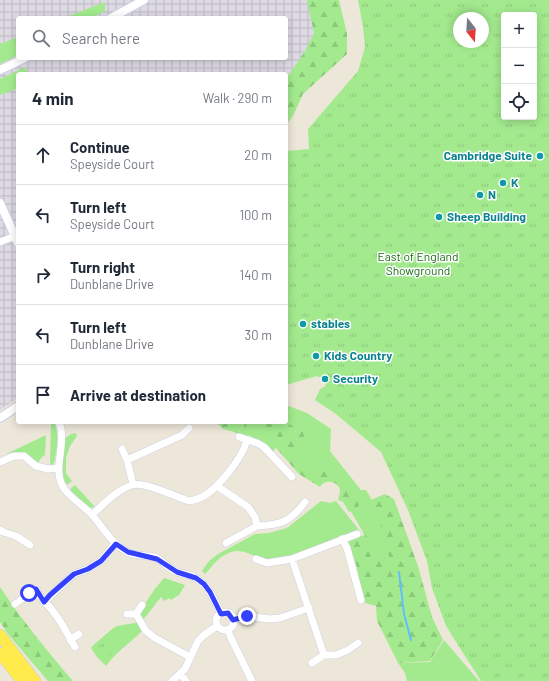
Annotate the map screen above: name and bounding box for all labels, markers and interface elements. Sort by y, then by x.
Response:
north arrow [453,12,489,48]
map controls [501,12,537,120]
button: + [501,12,537,48]
search box [16,16,288,60]
icon: search [30,27,52,49]
text: Search here [62,29,140,47]
button: − [501,48,537,84]
button: locate [501,84,537,120]
text: 4 min [32,88,74,108]
text: Walk · 290 m [203,90,272,106]
text: Continue [70,138,130,156]
icon: ahead [32,144,54,166]
text: 20 m [244,147,272,163]
place label: Cambridge Suite [444,148,532,162]
marker: Cambridge Suite [535,151,545,161]
text: Speyside Court [70,156,155,172]
place label: K [511,175,519,189]
marker: K [498,178,508,188]
place label: N [488,187,496,201]
marker: N [475,190,485,200]
text: Turn left [70,198,126,216]
icon: left [32,204,54,226]
text: 100 m [239,207,272,223]
place label: Sheep Building [447,209,526,223]
marker: Sheep Building [434,212,444,222]
text: Speyside Court [70,216,155,232]
park label: East of England Showground [377,249,459,277]
text: Turn right [70,258,135,276]
icon: right [32,264,54,286]
text: 140 m [240,267,272,283]
text: Dunblane Drive [70,276,154,292]
place label: stables [311,316,350,330]
text: Turn left [70,318,126,336]
marker: stables [298,319,308,329]
icon: left [32,324,54,346]
text: 30 m [245,327,272,343]
text: Dunblane Drive [70,336,154,352]
place label: Kids Country [324,348,392,362]
marker: Kids Country [311,351,321,361]
place label: Security [333,371,378,385]
marker: Security [320,374,330,384]
icon: arrive [32,384,54,406]
text: Arrive at destination [70,386,206,404]
route start [20,584,38,602]
route end [238,607,256,625]

